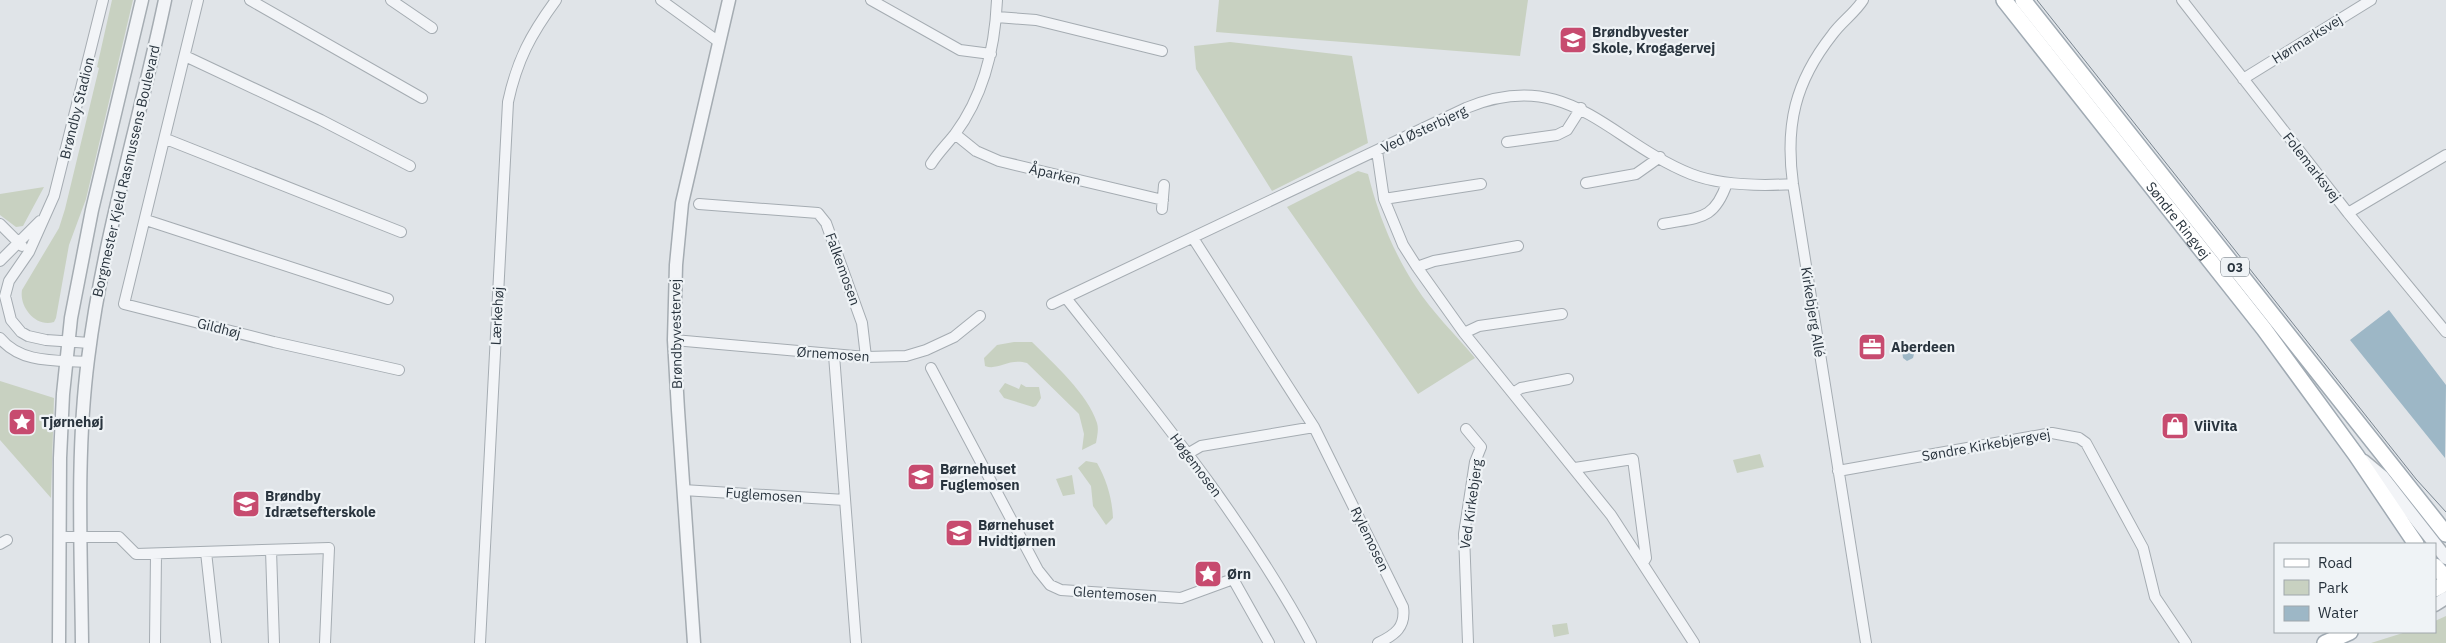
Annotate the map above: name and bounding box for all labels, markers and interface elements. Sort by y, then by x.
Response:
street label: Hørmarksvej [2268,10,2346,68]
place label: Brøndbyvester Skole, Krogagervej [1592,23,1715,57]
school or university icon: Brøndbyvester Skole, Krogagervej [1558,25,1588,55]
street label: Borgmester Kjeld Rasmussens Boulevard [88,43,164,299]
street label: Brøndby Stadion [56,55,98,161]
street label: Ved Østerbjerg [1378,101,1471,157]
street label: Folemarksvej [2279,129,2345,205]
street label: Åparken [1027,158,1083,189]
street label: Søndre Ringvej [2142,178,2214,263]
street label: Falkemosen [822,230,864,308]
road number: O3 [2221,258,2249,276]
street label: Kirkebjerg Allé [1797,265,1829,359]
street label: Brøndbyvestervej [666,279,686,389]
street label: Lærkehøj [486,286,508,346]
street label: Gildhøj [195,314,243,342]
office icon: Aberdeen [1857,332,1887,362]
place label: Aberdeen [1891,338,1955,356]
street label: Ørnemosen [796,342,870,366]
place icon: Tjørnehøj [7,407,37,437]
shop icon: ViiVita [2160,411,2190,441]
place label: Tjørnehøj [41,413,103,431]
place label: ViiVita [2194,417,2238,435]
street label: Søndre Kirkebjergvej [1920,425,2052,465]
street label: Høgemosen [1166,429,1226,501]
street label: Ved Kirkebjerg [1456,457,1486,550]
place label: Børnehuset Fuglemosen [940,460,1020,494]
school or university icon: Børnehuset Fuglemosen [906,462,936,492]
street label: Fuglemosen [725,483,803,507]
place label: Brøndby Idrætsefterskole [265,487,376,521]
school or university icon: Brøndby Idrætsefterskole [231,489,261,519]
street label: Rylemosen [1347,504,1393,574]
place label: Børnehuset Hvidtjørnen [978,516,1056,550]
school or university icon: Børnehuset Hvidtjørnen [944,518,974,548]
legend [2274,543,2436,633]
text: Road [2318,553,2353,572]
place icon: Ørn [1193,559,1223,589]
place label: Ørn [1227,565,1251,583]
text: Park [2318,578,2348,597]
street label: Glentemosen [1072,582,1158,606]
text: Water [2318,603,2359,622]

